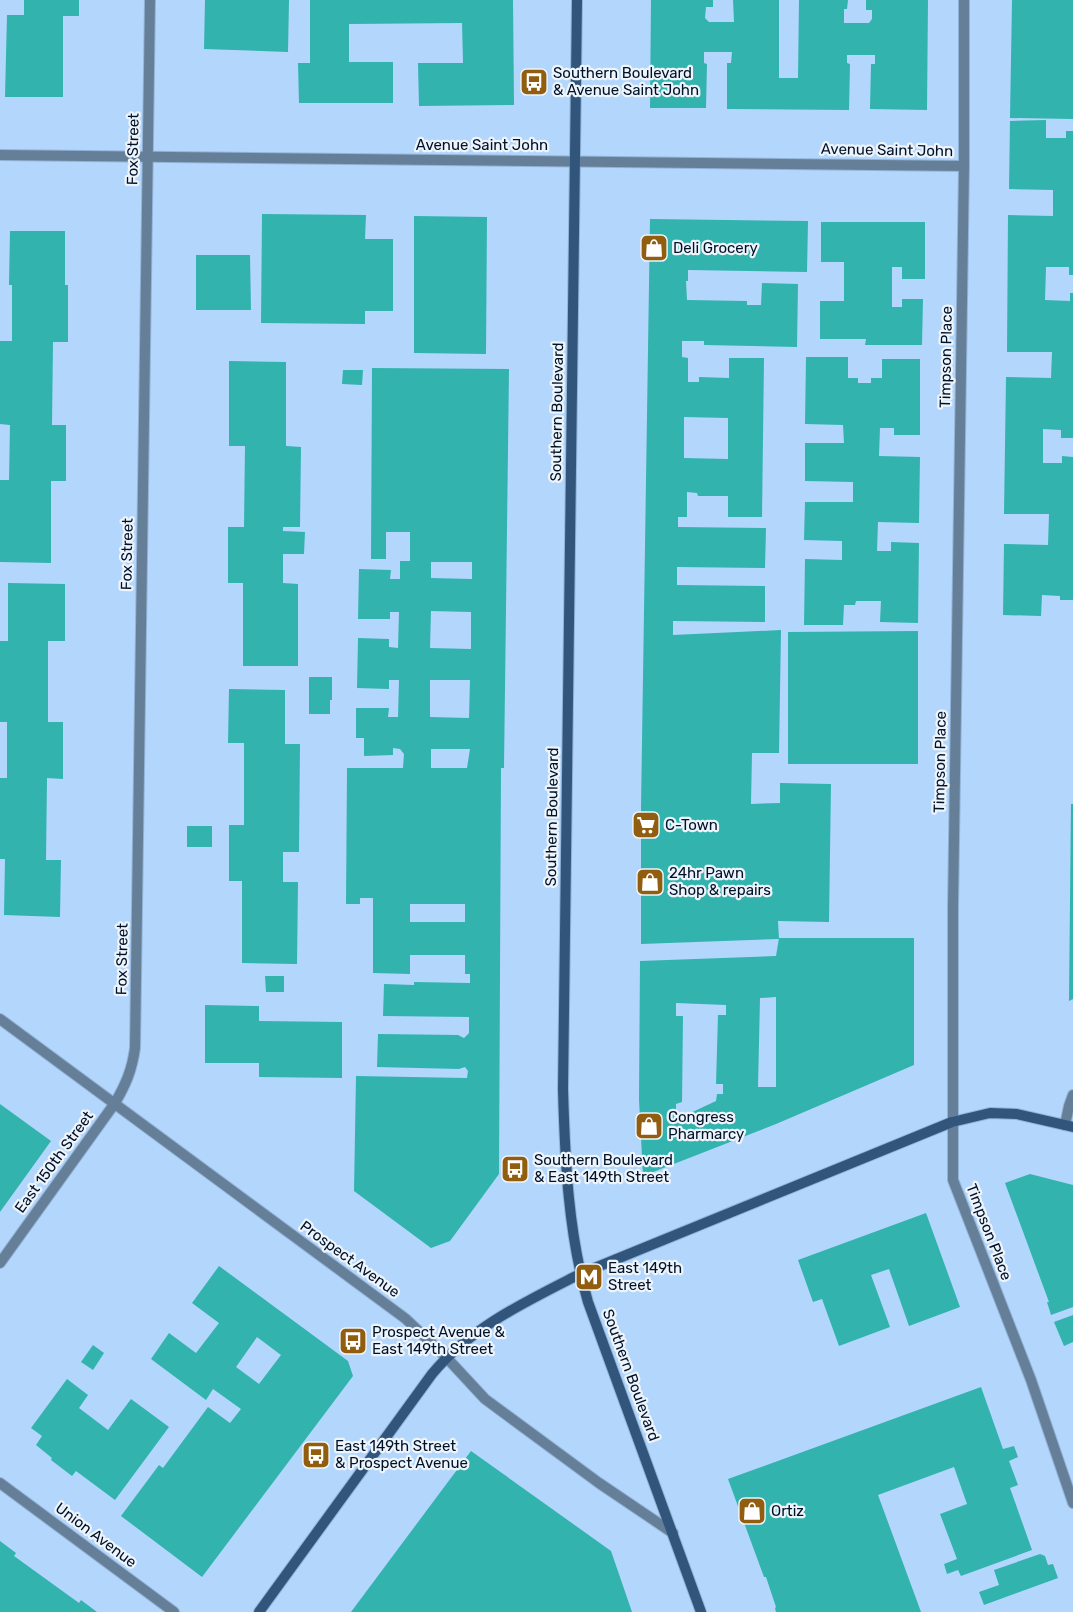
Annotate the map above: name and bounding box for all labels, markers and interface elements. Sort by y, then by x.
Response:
place label: Southern Boulevard & Avenue Saint John [553,64,699,99]
bus stop icon: Southern Boulevard & Avenue Saint John [519,67,549,97]
street label: Fox Street [123,113,143,185]
street label: Avenue Saint John [416,136,548,154]
street label: Avenue Saint John [821,140,953,160]
shop icon: Deli Grocery [639,233,669,263]
place label: Deli Grocery [673,239,758,257]
street label: Timpson Place [936,306,956,408]
street label: Southern Boulevard [547,342,567,482]
street label: Fox Street [117,518,137,590]
street label: Timpson Place [930,711,950,813]
street label: Southern Boulevard [542,747,562,887]
supermarket icon: C-Town [631,810,661,840]
place label: C-Town [665,816,718,834]
place label: 24hr Pawn Shop & repairs [669,864,771,899]
shop icon: 24hr Pawn Shop & repairs [635,867,665,897]
street label: Fox Street [112,923,132,995]
street label: East 150th Street [11,1107,97,1216]
place label: Congress Pharmarcy [668,1108,744,1143]
shop icon: Congress Pharmarcy [634,1111,664,1141]
place label: Southern Boulevard & East 149th Street [534,1151,673,1186]
bus stop icon: Southern Boulevard & East 149th Street [500,1154,530,1184]
street label: Timpson Place [962,1181,1016,1283]
street label: Prospect Avenue [297,1217,403,1301]
place label: East 149th Street [608,1259,682,1294]
metro station icon: East 149th Street [574,1262,604,1292]
street label: Southern Boulevard [599,1307,663,1443]
place label: Prospect Avenue & East 149th Street [372,1323,505,1358]
bus stop icon: Prospect Avenue & East 149th Street [338,1326,368,1356]
place label: East 149th Street & Prospect Avenue [335,1437,468,1472]
bus stop icon: East 149th Street & Prospect Avenue [301,1440,331,1470]
shop icon: Ortiz [737,1496,767,1526]
street label: Union Avenue [52,1499,140,1571]
place label: Ortiz [771,1502,804,1520]

